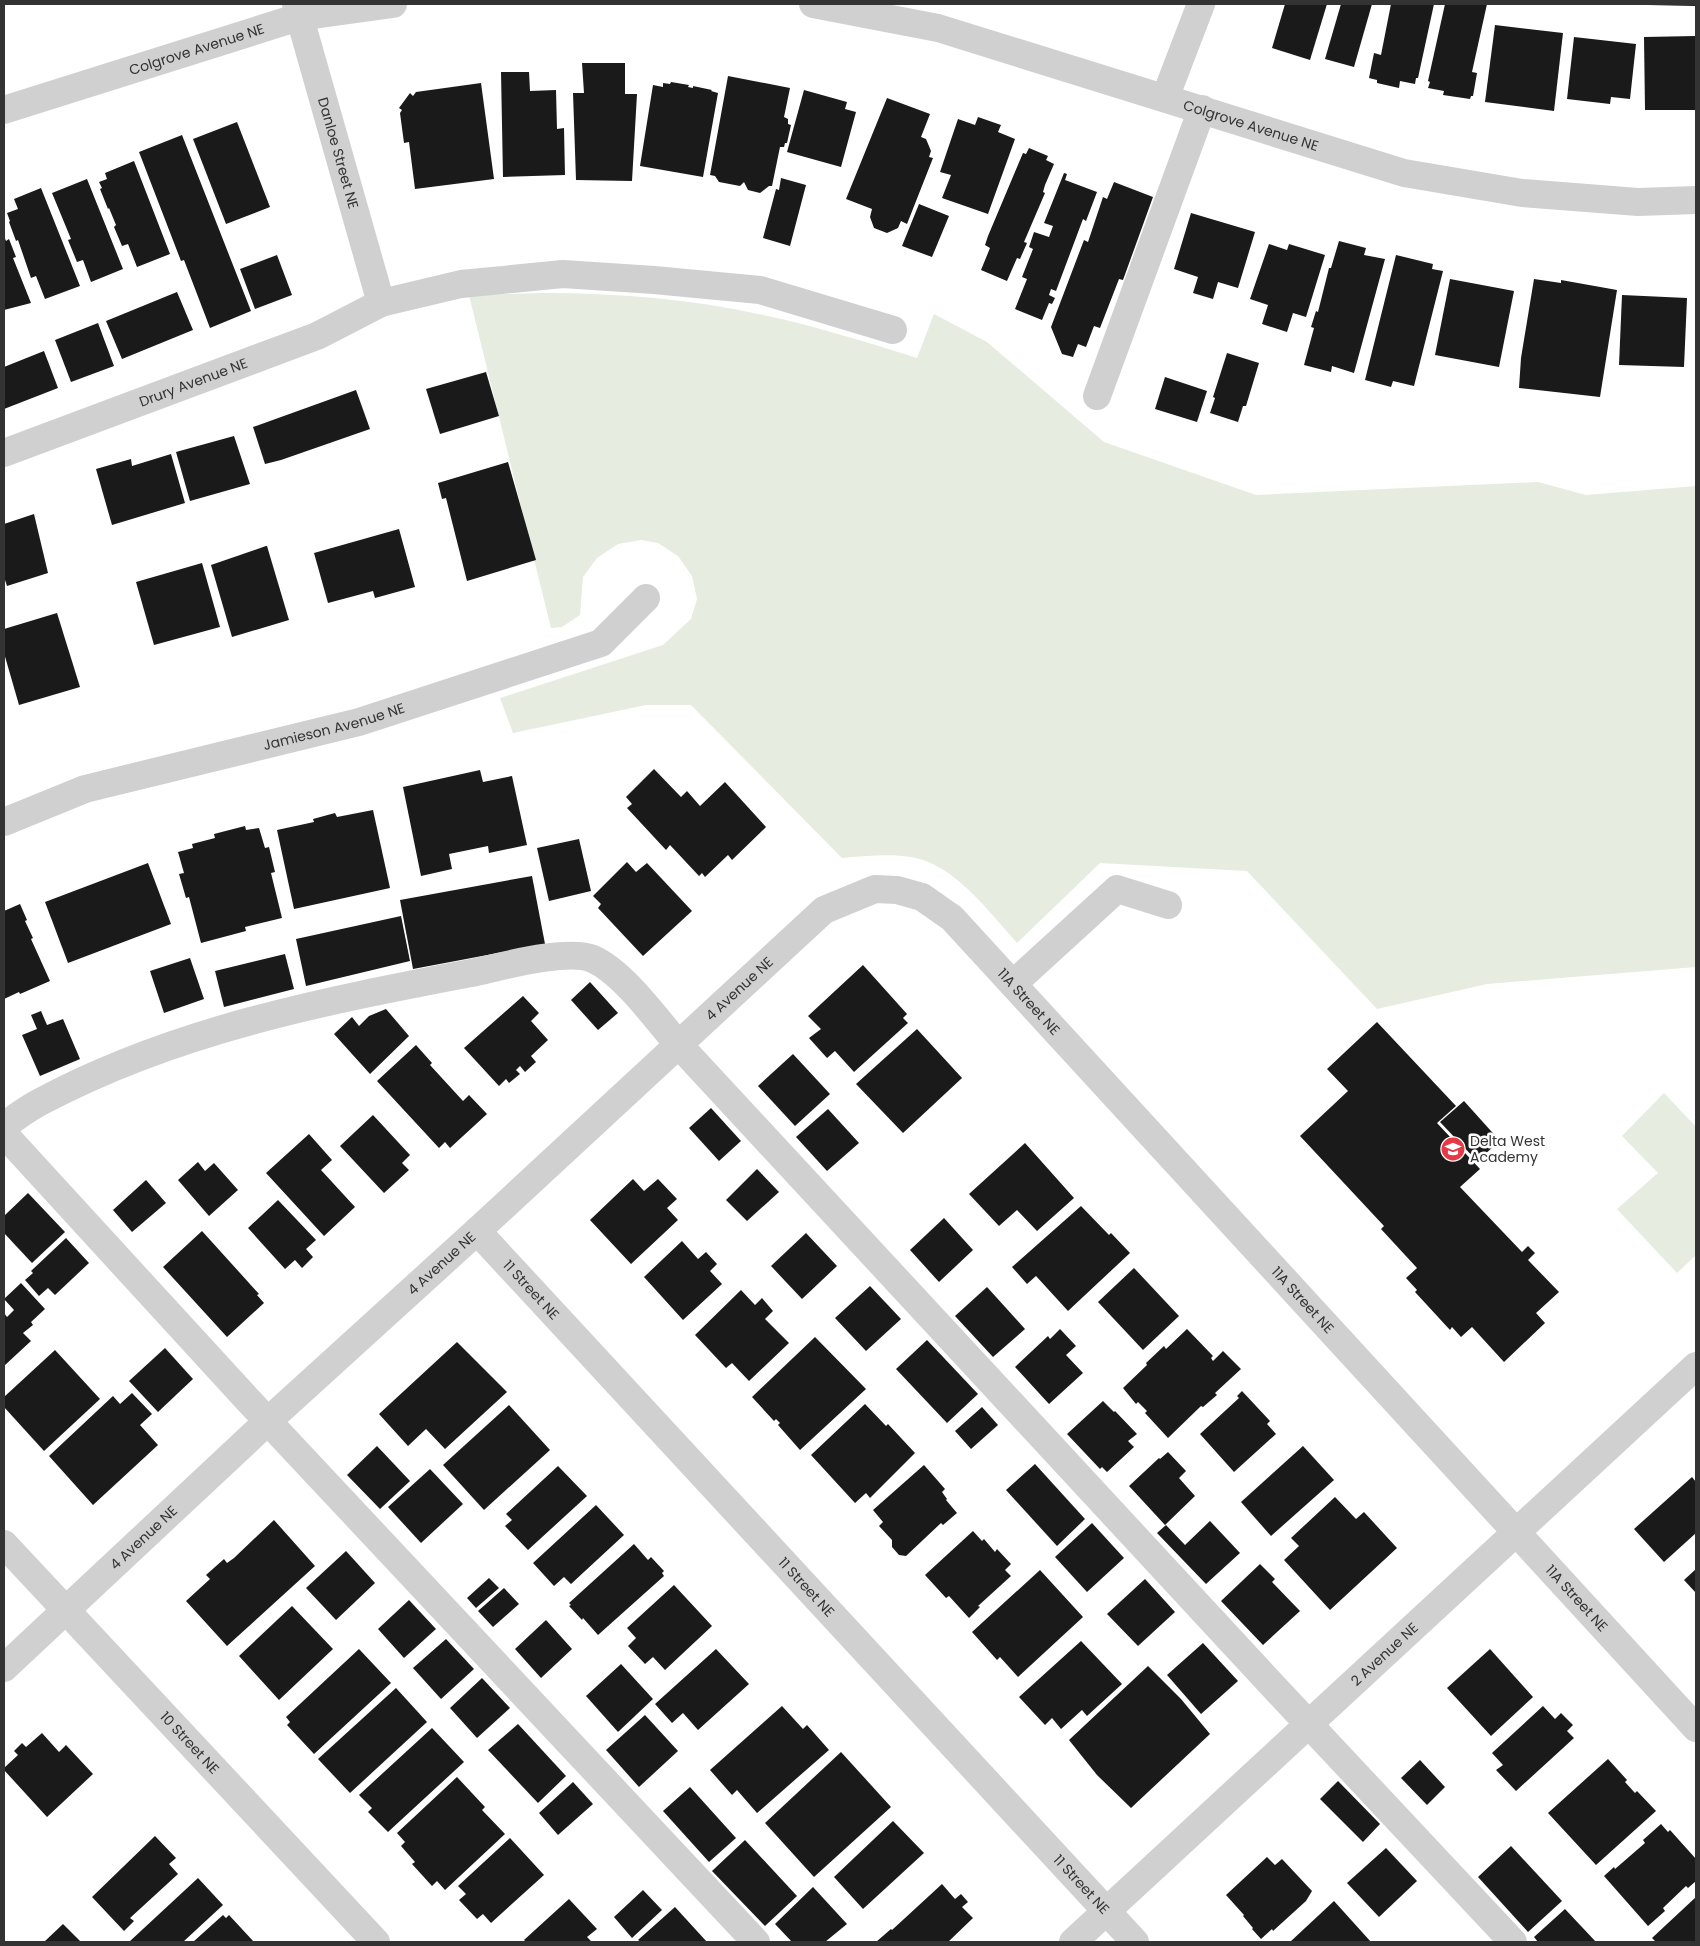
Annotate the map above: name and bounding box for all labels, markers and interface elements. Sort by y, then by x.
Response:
street label: Colgrove Avenue NE [127,19,267,80]
street label: Danloe Street NE [313,95,364,211]
street label: Colgrove Avenue NE [1181,95,1321,156]
street label: Drury Avenue NE [136,353,250,412]
street label: Jamieson Avenue NE [261,698,407,755]
street label: 4 Avenue NE [701,952,777,1025]
street label: 11A Street NE [993,964,1065,1039]
place label: Delta West Academy [1470,1131,1545,1167]
school or university icon: Delta West Academy [1440,1136,1466,1162]
street label: 4 Avenue NE [403,1227,480,1300]
street label: 11 Street NE [499,1256,564,1324]
street label: 11A Street NE [1267,1262,1339,1338]
street label: 4 Avenue NE [105,1501,182,1574]
street label: 11 Street NE [774,1553,839,1621]
street label: 11A Street NE [1541,1560,1613,1636]
street label: 2 Avenue NE [1346,1618,1422,1690]
street label: 10 Street NE [156,1707,224,1778]
street label: 11 Street NE [1049,1850,1114,1918]

